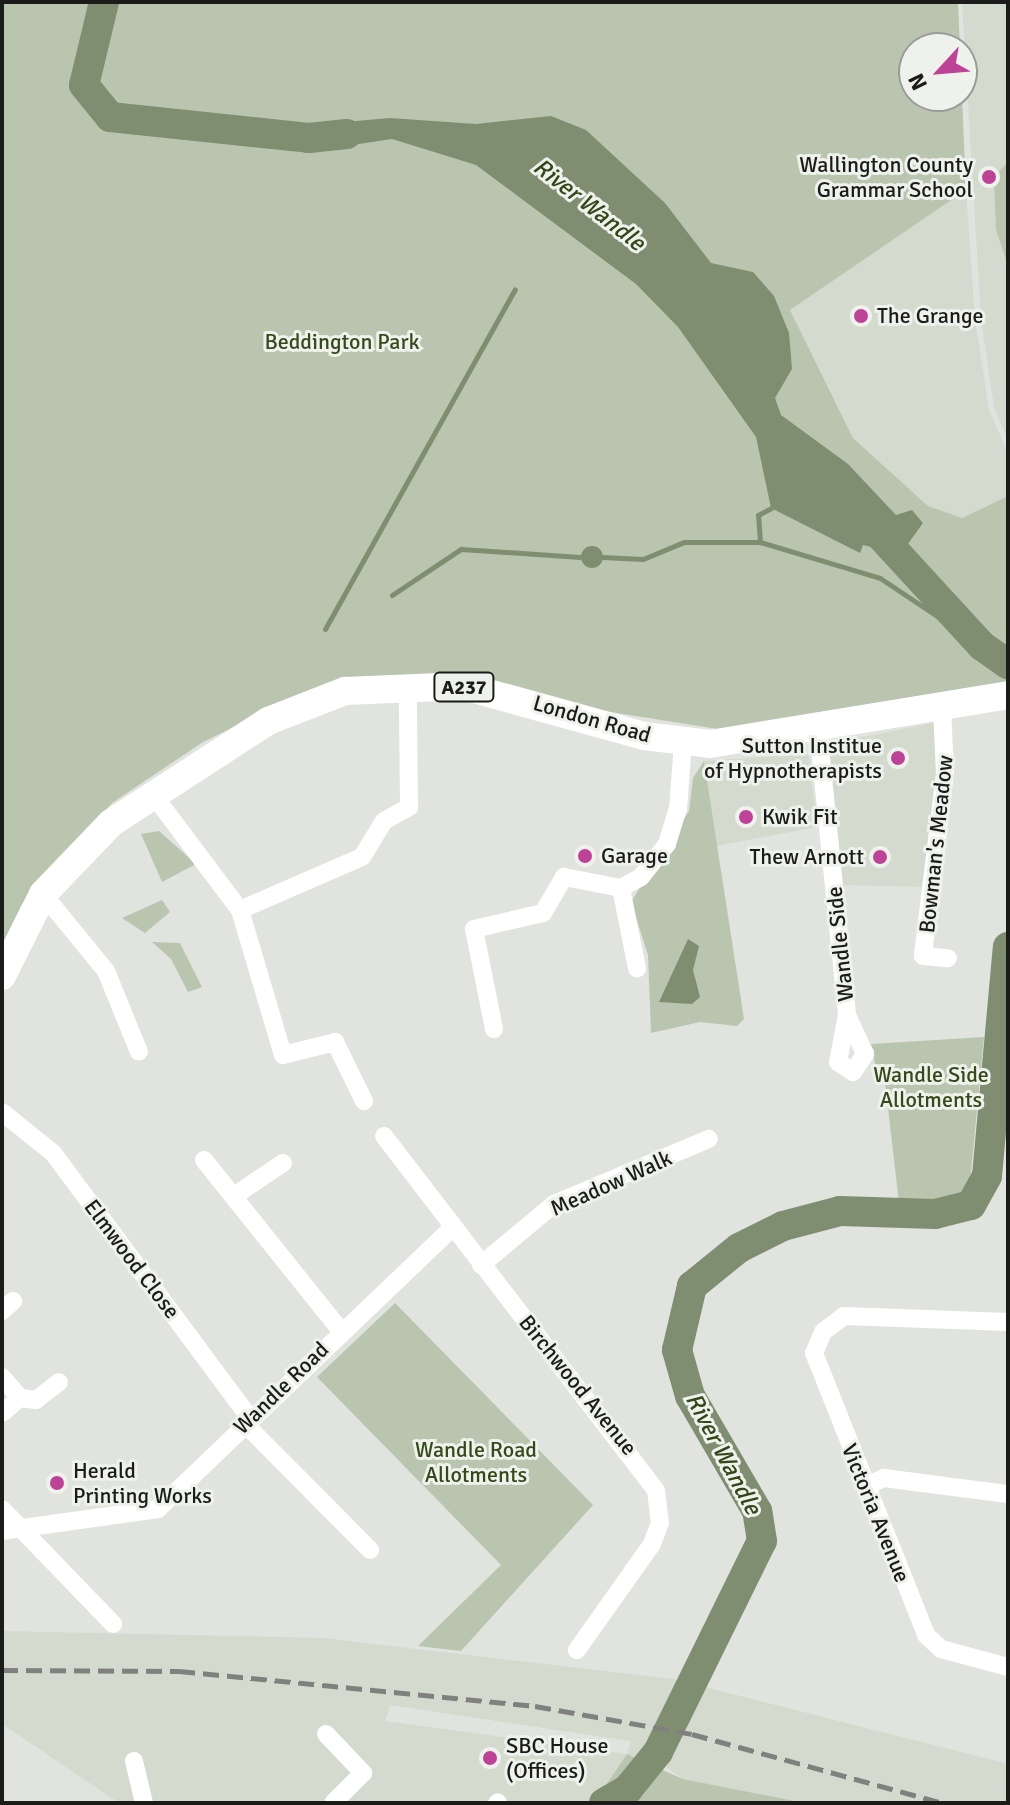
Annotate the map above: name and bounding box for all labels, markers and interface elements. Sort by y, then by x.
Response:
north arrow [898,32,978,112]
text: N [902,69,933,95]
place label: Wallington County Grammar School [799,151,973,202]
water label: River Wandle [527,152,651,258]
marker: Wallington County Grammar School [980,168,998,186]
place label: The Grange [877,303,984,329]
marker: The Grange [852,307,870,325]
park label: Beddington Park [264,329,420,355]
road number: A237 [432,671,496,703]
street label: London Road [530,690,654,748]
place label: Sutton Institue of Hypnotherapists [704,732,882,784]
marker: Sutton Institue of Hypnotherapists [889,749,907,767]
street label: Bowman's Meadow [914,754,958,934]
place label: Kwik Fit [762,804,838,830]
marker: Kwik Fit [737,808,755,826]
place label: Garage [601,843,668,869]
place label: Thew Arnott [750,844,864,870]
marker: Garage [576,847,594,865]
marker: Thew Arnott [871,848,889,866]
street label: Wandle Side [821,885,859,1003]
park label: Wandle Side Allotments [873,1061,989,1112]
street label: Meadow Walk [546,1145,676,1221]
street label: Elmwood Close [79,1194,185,1324]
street label: Birchwood Avenue [513,1310,643,1460]
street label: Wandle Road [228,1336,334,1440]
water label: River Wandle [679,1388,767,1520]
park label: Wandle Road Allotments [415,1436,537,1488]
street label: Victoria Avenue [836,1440,916,1586]
place label: Herald Printing Works [73,1457,212,1508]
marker: Herald Printing Works [48,1474,66,1492]
place label: SBC House (Offices) [506,1732,608,1784]
marker: SBC House (Offices) [481,1749,499,1767]

